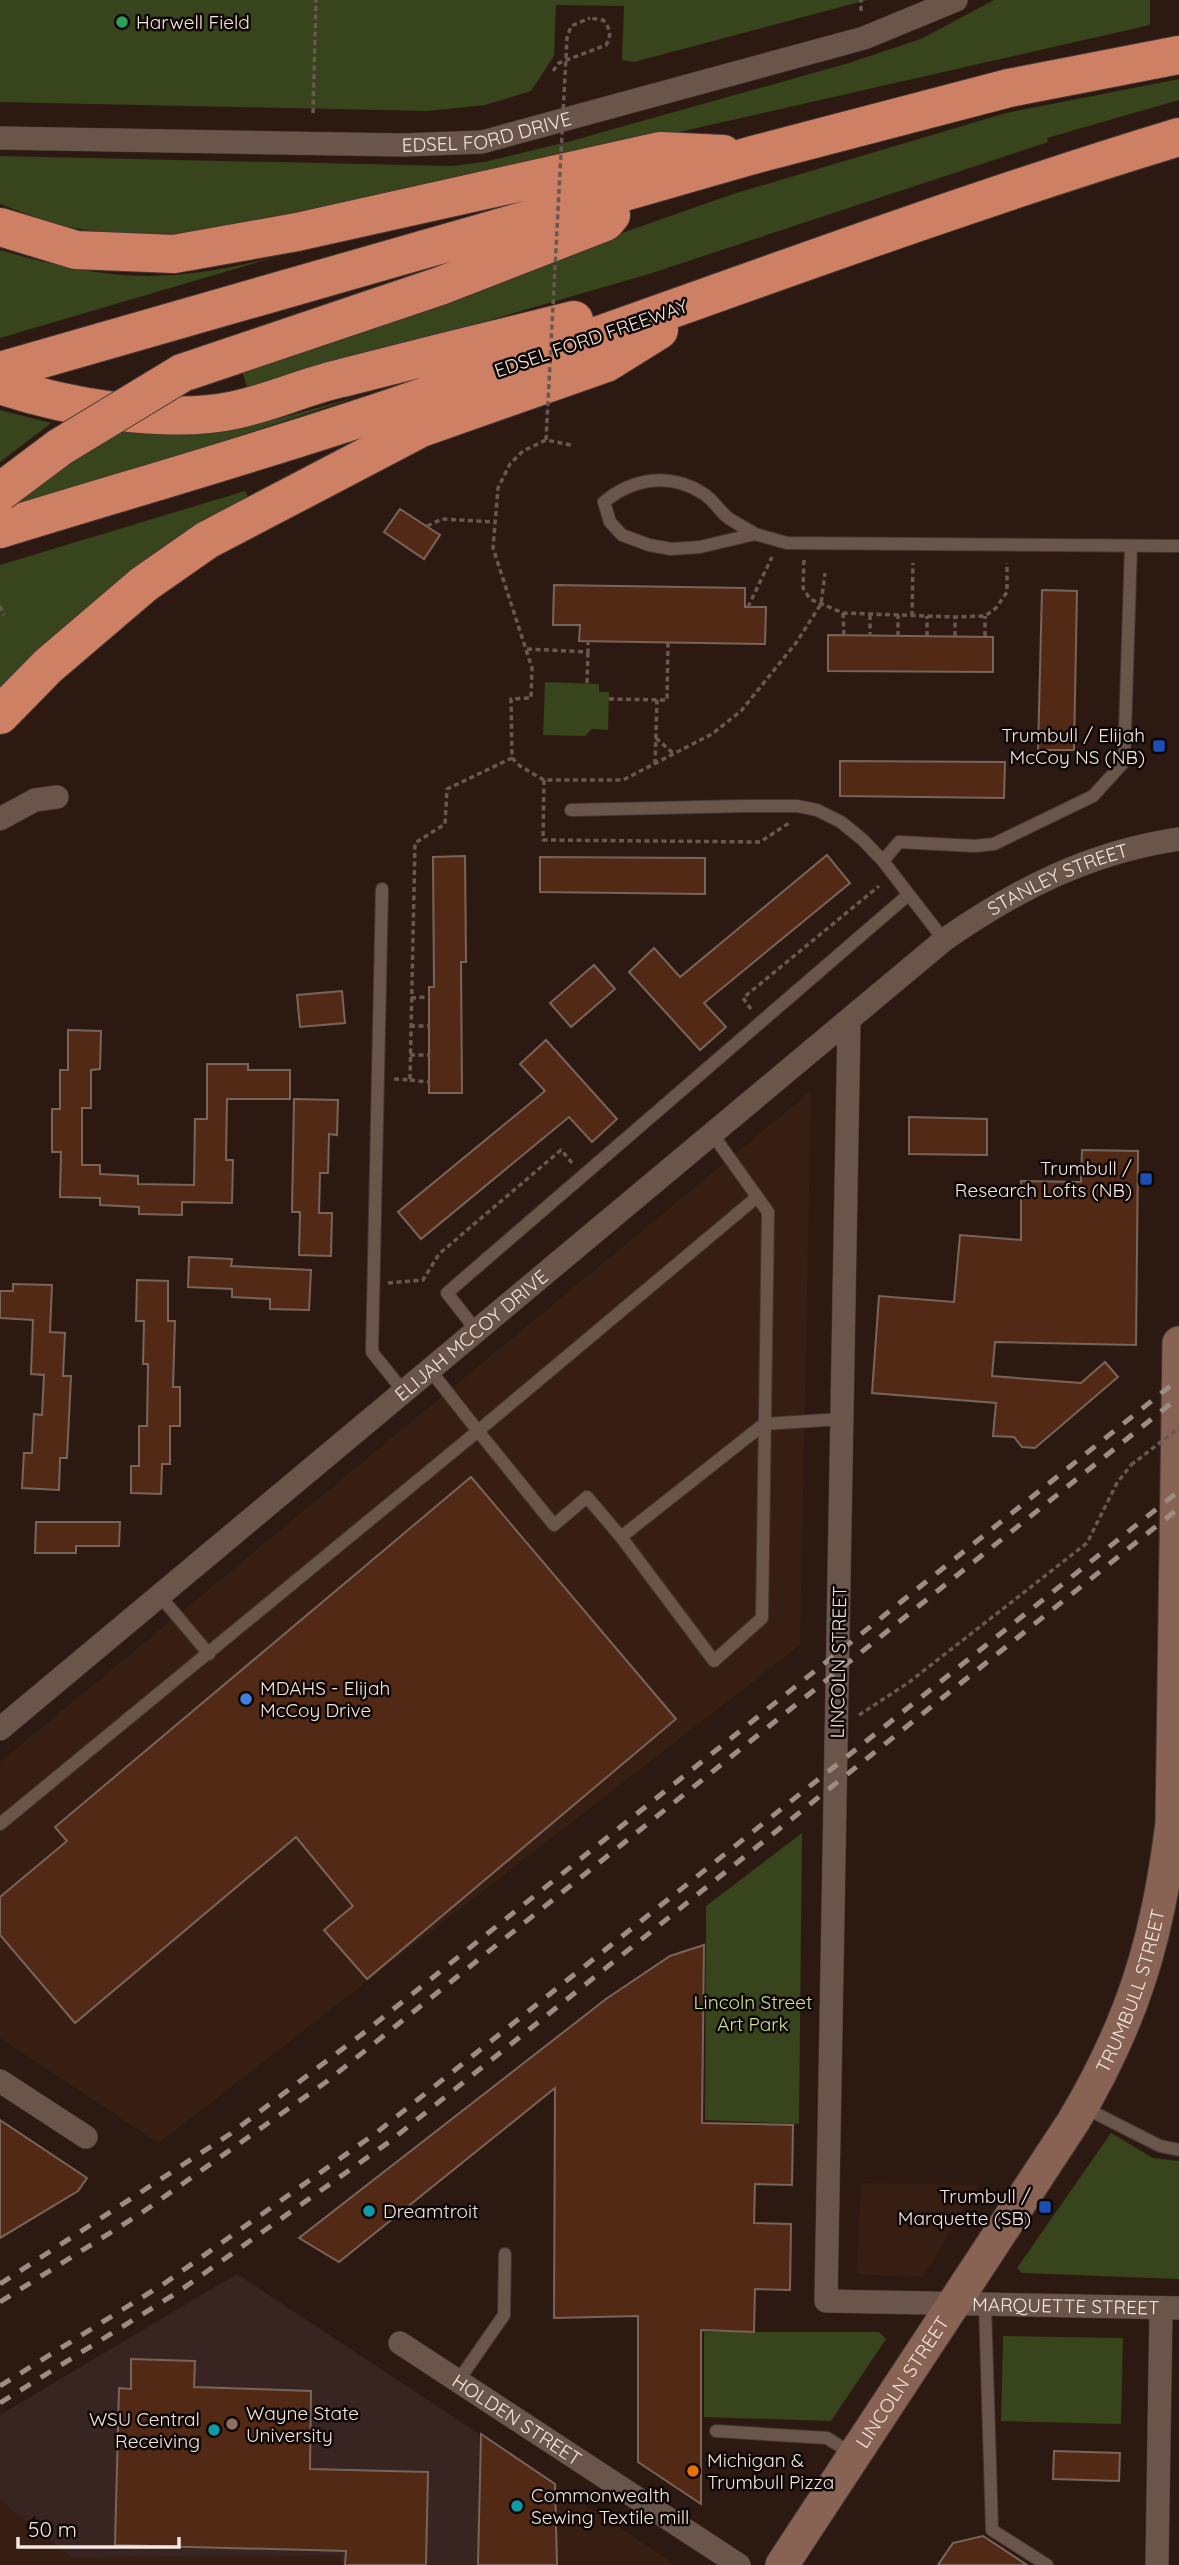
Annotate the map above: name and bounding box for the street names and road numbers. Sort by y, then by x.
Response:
street label: EDSEL FORD DRIVE [401,106,574,157]
street label: EDSEL FORD FREEWAY [491,293,691,382]
street label: STANLEY STREET [983,838,1131,921]
street label: ELIJAH MCCOY DRIVE [390,1264,553,1406]
street label: LINCOLN STREET [825,1585,851,1739]
street label: TRUMBULL STREET [1090,1907,1170,2077]
street label: MARQUETTE STREET [972,2292,1160,2320]
street label: LINCOLN STREET [850,2312,954,2452]
street label: HOLDEN STREET [448,2369,586,2471]

